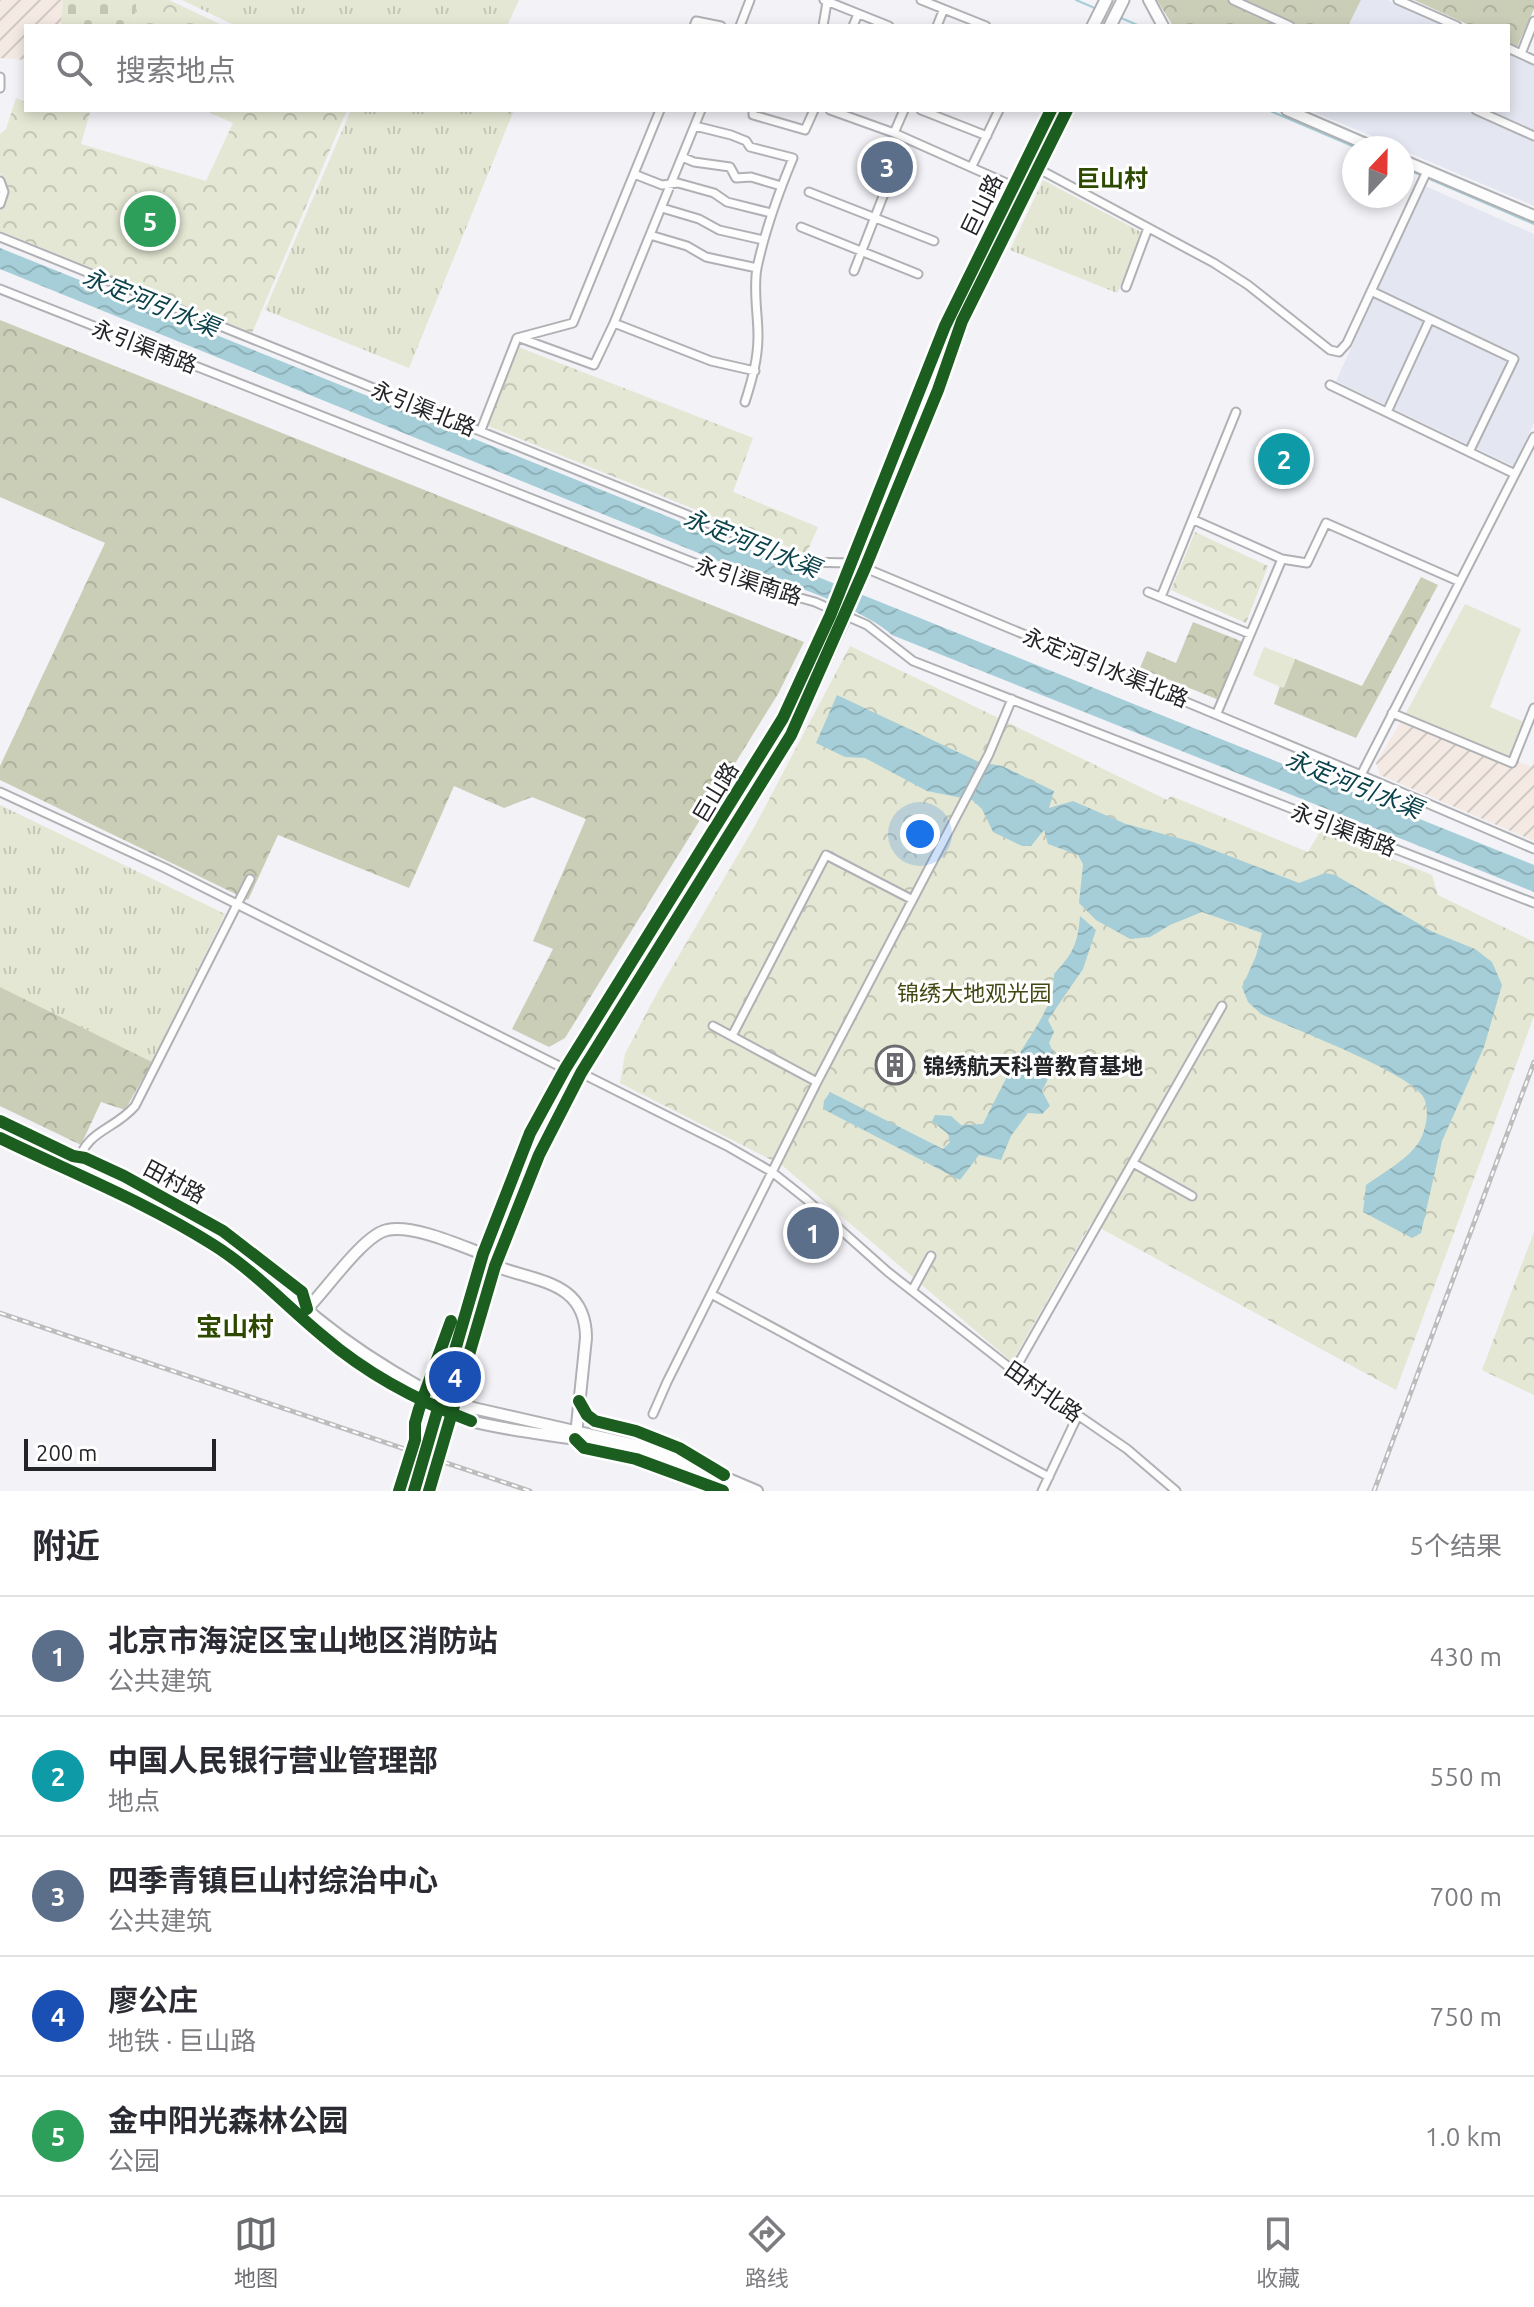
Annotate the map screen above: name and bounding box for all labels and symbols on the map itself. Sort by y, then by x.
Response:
north arrow [1342,136,1414,208]
pin: 3 [861,137,913,197]
district label: 巨山村 [1076,165,1148,192]
street label: 巨山路 [955,170,1007,240]
pin: 5 [124,191,176,251]
water label: 永定河引水渠 [79,263,226,343]
street label: 永引渠南路 [89,315,201,377]
street label: 永引渠北路 [368,376,480,440]
pin: 2 [1258,429,1310,489]
water label: 永定河引水渠 [680,504,827,584]
street label: 永引渠南路 [693,551,805,609]
street label: 永定河引水渠北路 [1020,622,1192,712]
water label: 永定河引水渠 [1282,745,1429,825]
street label: 巨山路 [687,757,743,827]
street label: 永引渠南路 [1288,798,1400,860]
your location [900,814,940,854]
park label: 锦绣大地观光园 [897,980,1051,1005]
building icon: 锦绣航天科普教育基地 [874,1044,916,1086]
place label: 锦绣航天科普教育基地 [923,1053,1143,1078]
street label: 田村路 [140,1154,210,1208]
pin: 1 [787,1203,839,1263]
district label: 宝山村 [196,1312,274,1341]
pin: 4 [429,1347,481,1407]
street label: 田村北路 [1001,1356,1087,1426]
scale bar [24,1435,216,1471]

